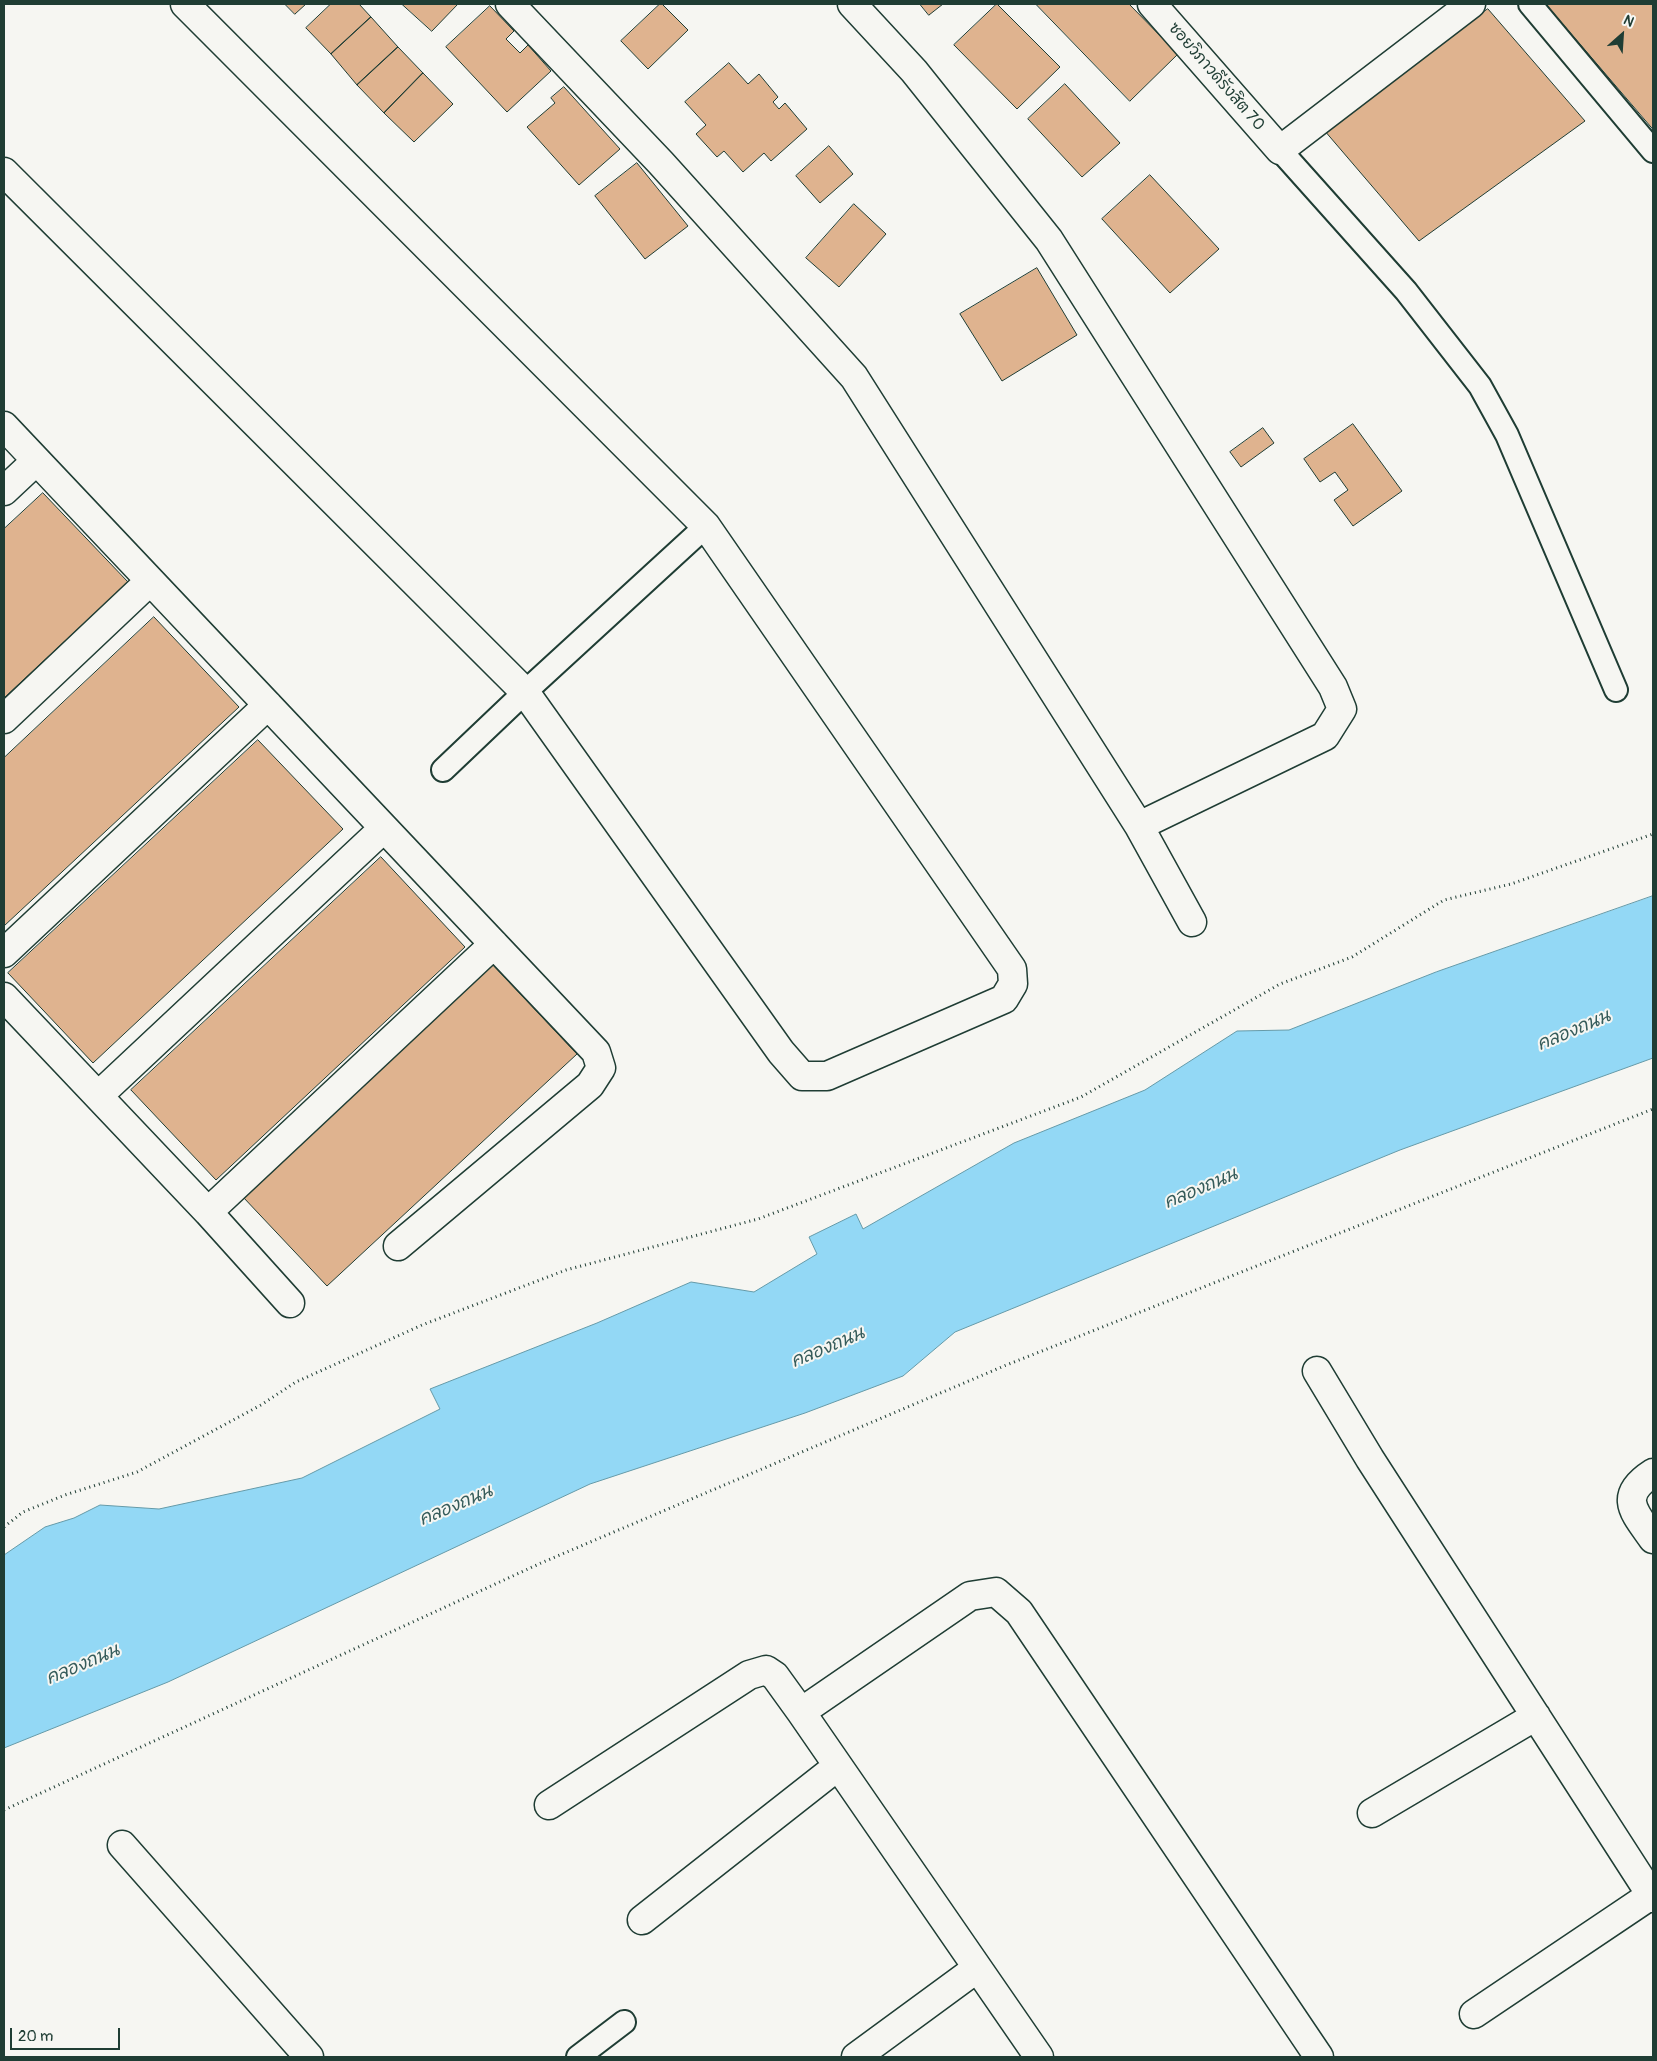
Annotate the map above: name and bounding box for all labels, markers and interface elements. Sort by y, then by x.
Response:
north arrow [1597,10,1647,60]
text: N [1621,11,1637,31]
street label: ซอยวิภาวดีรังสิต 70 [1164,19,1268,135]
water label: คลองถนน [1534,1006,1614,1056]
water label: คลองถนน [1161,1164,1241,1214]
water label: คลองถนน [788,1323,868,1373]
water label: คลองถนน [416,1481,496,1531]
water label: คลองถนน [43,1640,123,1690]
scale bar [12,2018,122,2050]
text: 20 m [18,2027,53,2046]

